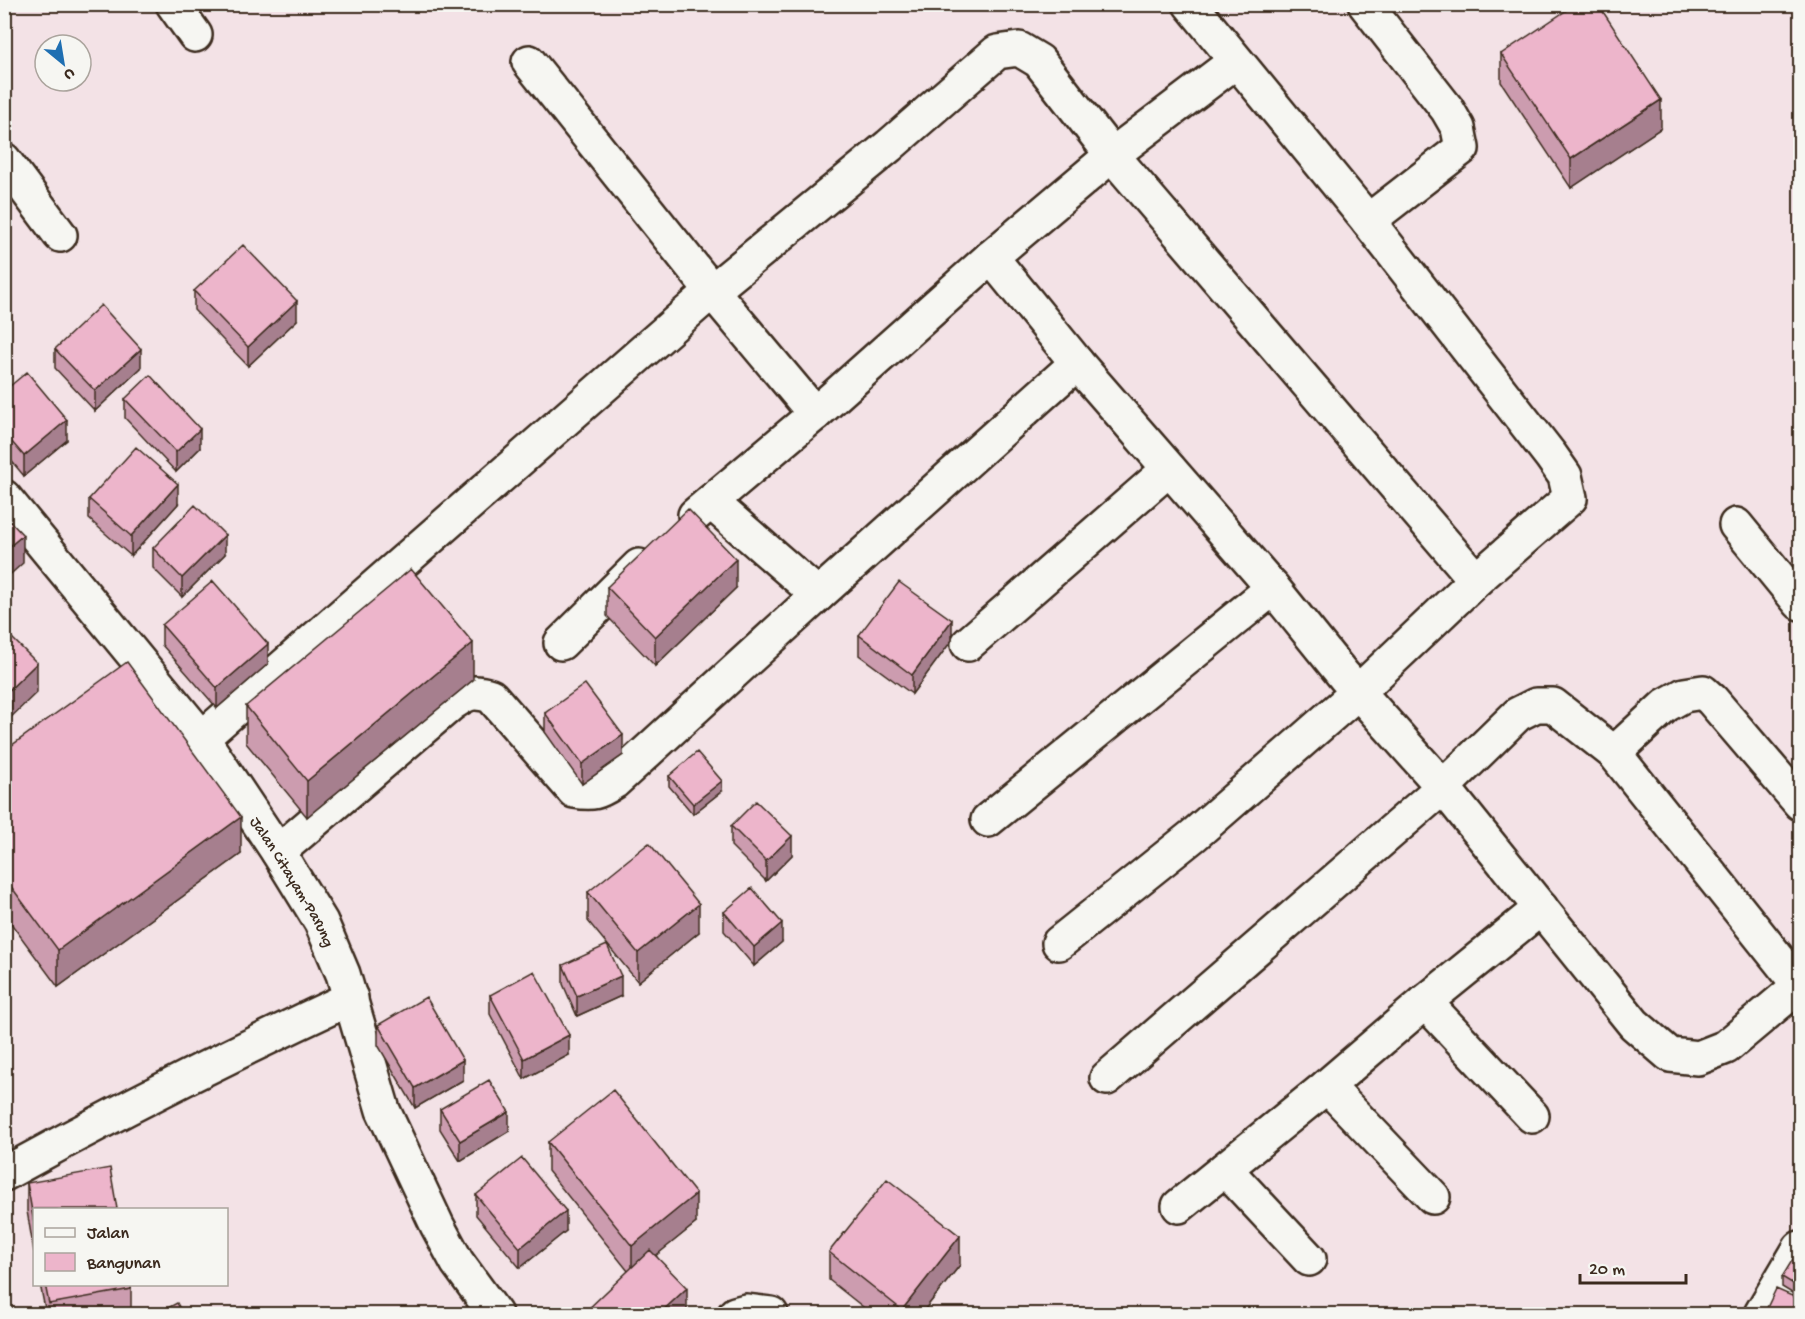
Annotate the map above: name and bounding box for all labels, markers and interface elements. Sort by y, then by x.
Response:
north arrow [33,33,93,93]
text: U [59,62,77,84]
street label: Jalan Citayam-Parung [244,814,337,951]
legend [33,1208,228,1286]
text: Jalan [87,1224,129,1245]
scale bar [1580,1247,1686,1285]
text: Bangunan [86,1254,161,1275]
text: 20 m [1589,1260,1625,1281]

